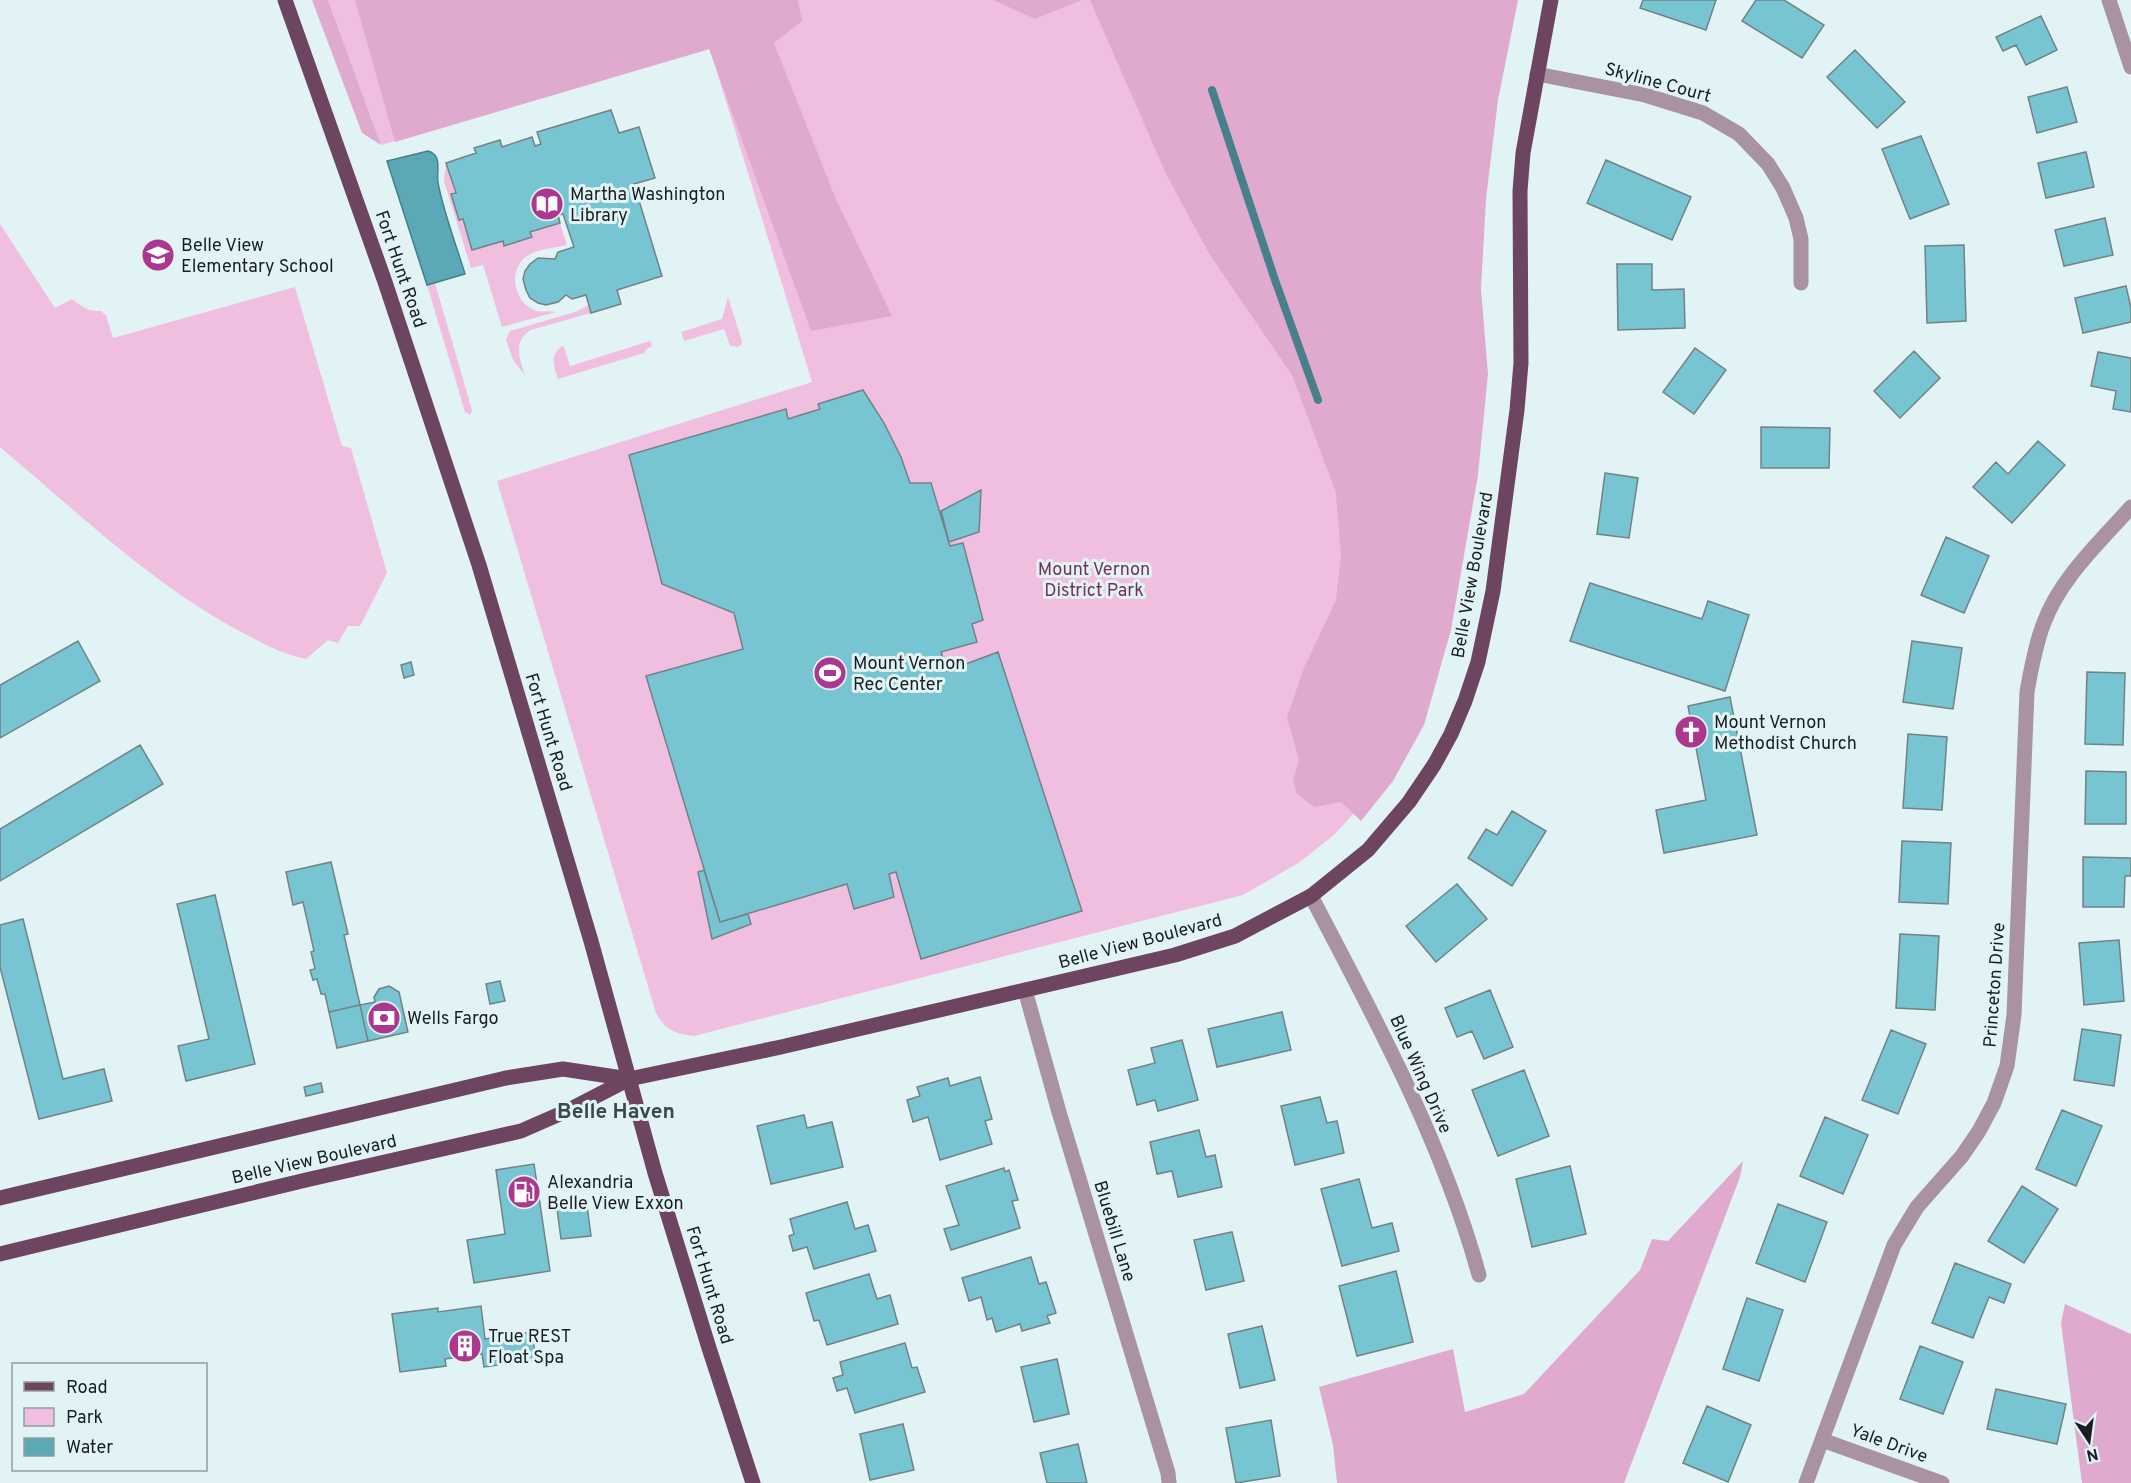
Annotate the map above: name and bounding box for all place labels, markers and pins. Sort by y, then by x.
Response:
place label: Martha Washington Library [570,184,725,228]
library icon: Martha Washington Library [529,186,565,222]
place label: Belle View Elementary School [181,235,334,279]
school or university icon: Belle View Elementary School [140,237,176,273]
place label: Mount Vernon Rec Center [853,653,965,697]
sports icon: Mount Vernon Rec Center [812,655,848,691]
place label: Mount Vernon Methodist Church [1714,712,1857,756]
church icon: Mount Vernon Methodist Church [1673,714,1709,750]
bank icon: Wells Fargo [366,1000,402,1036]
place label: Wells Fargo [407,1008,499,1031]
place label: Alexandria Belle View Exxon [547,1172,684,1216]
fuel station icon: Alexandria Belle View Exxon [506,1174,542,1210]
place label: True REST Float Spa [488,1326,571,1370]
building icon: True REST Float Spa [447,1328,483,1364]

